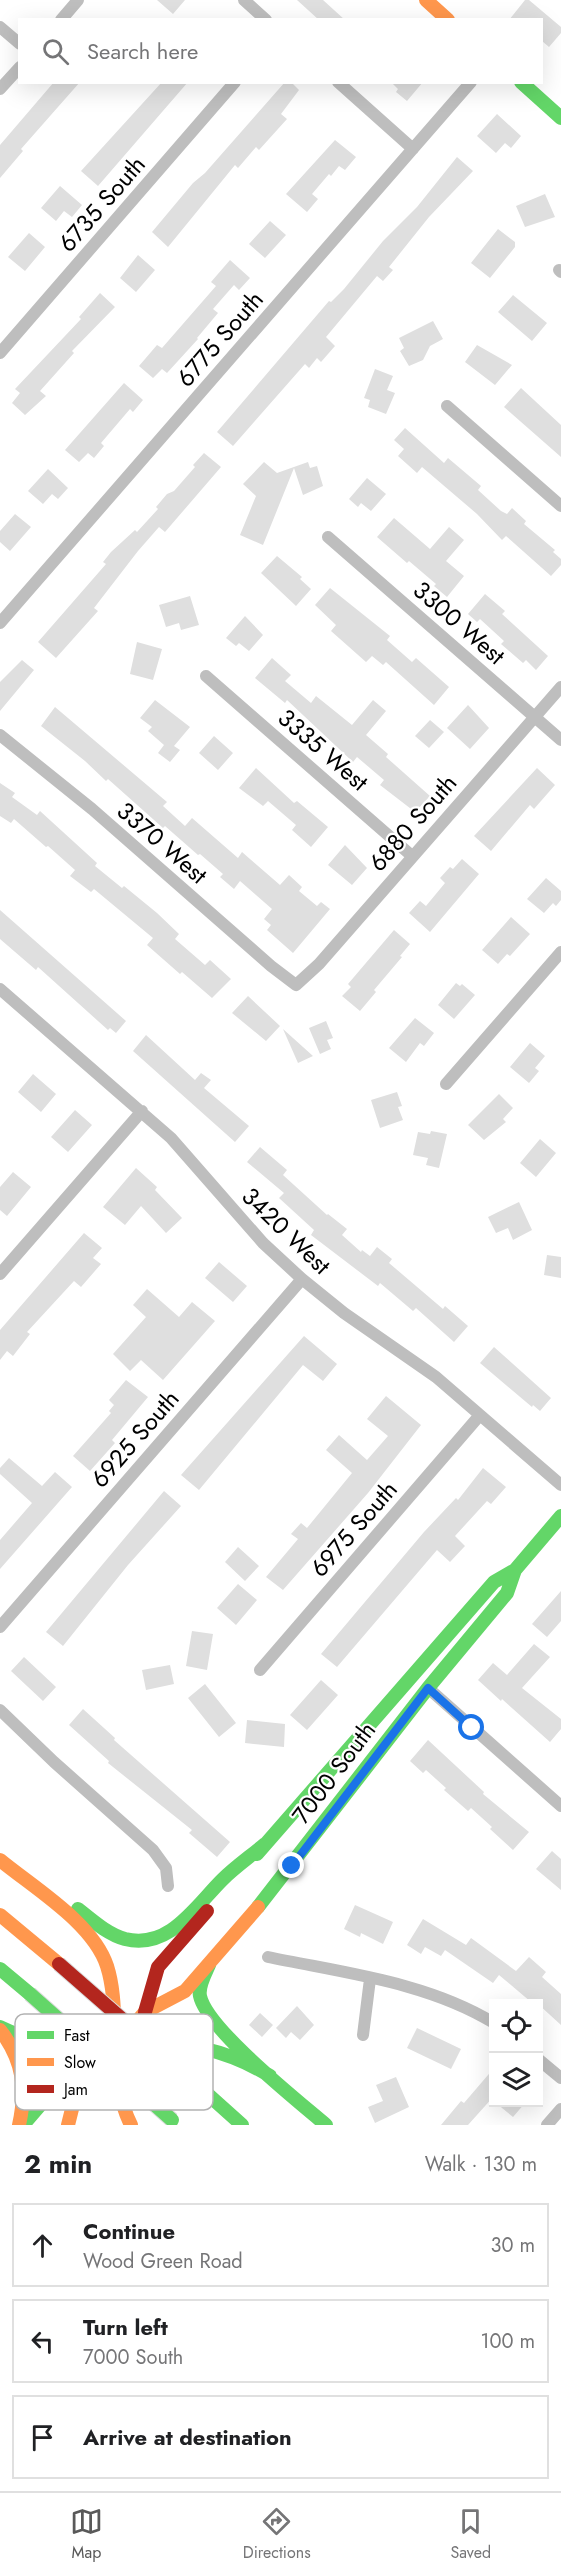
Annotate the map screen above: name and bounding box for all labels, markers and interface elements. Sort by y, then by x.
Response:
search box [18,18,543,84]
icon: search [39,35,72,68]
text: Search here [87,35,198,67]
street label: 6735 South [50,148,153,259]
street label: 6775 South [168,283,271,394]
street label: 3300 West [406,573,513,673]
street label: 3335 West [270,700,376,799]
street label: 6880 South [360,766,465,879]
street label: 3370 West [109,793,215,892]
street label: 3420 West [234,1179,339,1282]
street label: 6925 South [82,1382,187,1495]
street label: 6975 South [302,1473,405,1584]
street label: 7000 South [283,1714,384,1831]
route start [458,1714,484,1740]
route end [278,1852,304,1878]
map controls [489,1999,543,2107]
button: locate [489,1999,543,2053]
legend [15,2014,213,2110]
text: Fast [64,2024,90,2047]
text: Slow [64,2051,96,2074]
button: layers [489,2053,543,2107]
text: Jam [62,2078,88,2101]
text: 2 min [24,2145,92,2183]
text: Walk · 130 m [425,2150,537,2179]
text: Continue [83,2215,175,2247]
icon: ahead [26,2229,59,2262]
text: 30 m [490,2231,535,2260]
text: Wood Green Road [83,2247,243,2276]
text: Turn left [83,2311,168,2343]
icon: left [26,2325,59,2358]
text: 100 m [480,2327,535,2356]
text: 7000 South [83,2343,183,2372]
icon: arrive [26,2421,59,2454]
text: Arrive at destination [83,2421,292,2453]
tab: Map [70,2505,103,2564]
tab: Directions [243,2505,311,2564]
tab: Saved [450,2505,491,2564]

